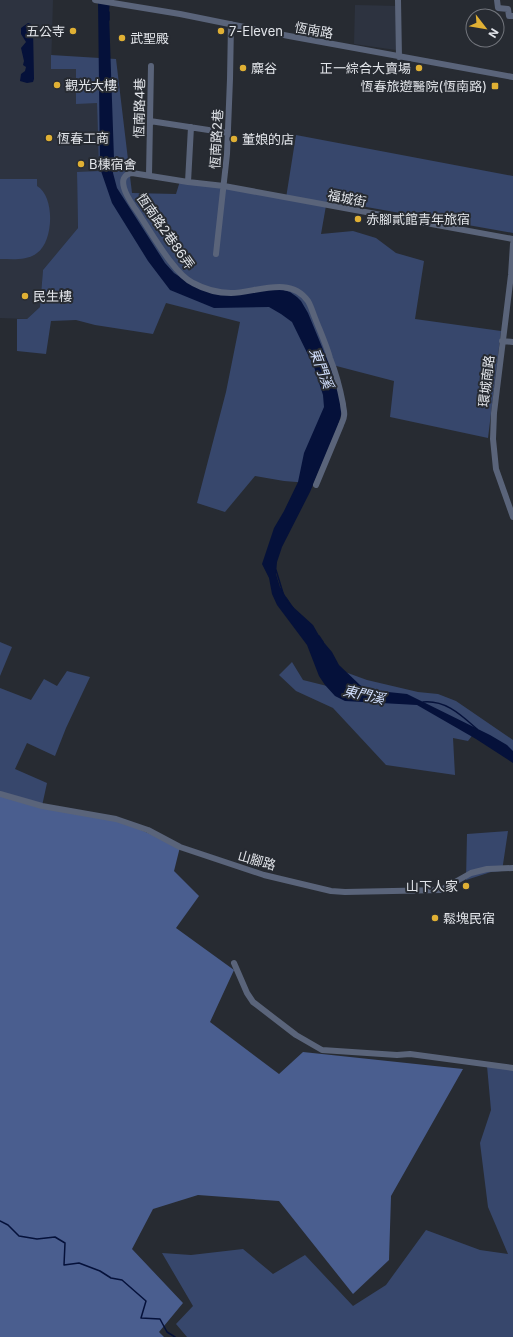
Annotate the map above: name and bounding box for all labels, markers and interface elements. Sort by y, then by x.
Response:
north arrow [465,8,505,48]
street label: 恆南路 [293,19,335,41]
place label: 五公寺 [26,23,65,39]
place label: 7-Eleven [229,23,283,39]
marker: 五公寺 [68,26,78,36]
marker: 7-Eleven [216,26,226,36]
text: N [485,26,502,40]
place label: 武聖殿 [130,30,169,46]
marker: 武聖殿 [117,33,127,43]
place label: 麋谷 [251,60,277,76]
place label: 正一綜合大賣場 [320,60,411,76]
marker: 麋谷 [238,63,248,73]
marker: 正一綜合大賣場 [414,63,424,73]
place label: 觀光大樓 [65,77,117,93]
street label: 恆南路4巷 [130,78,148,138]
place label: 恆春旅遊醫院(恆南路) [361,78,487,94]
marker: 觀光大樓 [52,80,62,90]
marker: 恆春旅遊醫院(恆南路) [490,81,500,91]
street label: 恆南路2巷 [206,109,226,169]
place label: 恆春工商 [57,130,109,146]
place label: 董娘的店 [242,131,294,147]
marker: 恆春工商 [44,133,54,143]
marker: 董娘的店 [229,134,239,144]
place label: B棟宿舍 [89,156,137,172]
marker: B棟宿舍 [76,159,86,169]
street label: 福城街 [326,186,368,210]
street label: 恆南路2巷86弄 [134,190,198,272]
place label: 赤腳貳館青年旅宿 [366,211,470,227]
marker: 赤腳貳館青年旅宿 [353,214,363,224]
place label: 民生樓 [33,288,72,304]
marker: 民生樓 [20,291,30,301]
water label: 東門溪 [307,345,338,393]
street label: 環城南路 [475,354,497,408]
water label: 東門溪 [342,681,388,707]
street label: 山腳路 [236,847,278,873]
place label: 山下人家 [406,878,458,894]
marker: 山下人家 [461,881,471,891]
place label: 鬆塊民宿 [443,910,495,926]
marker: 鬆塊民宿 [430,913,440,923]

